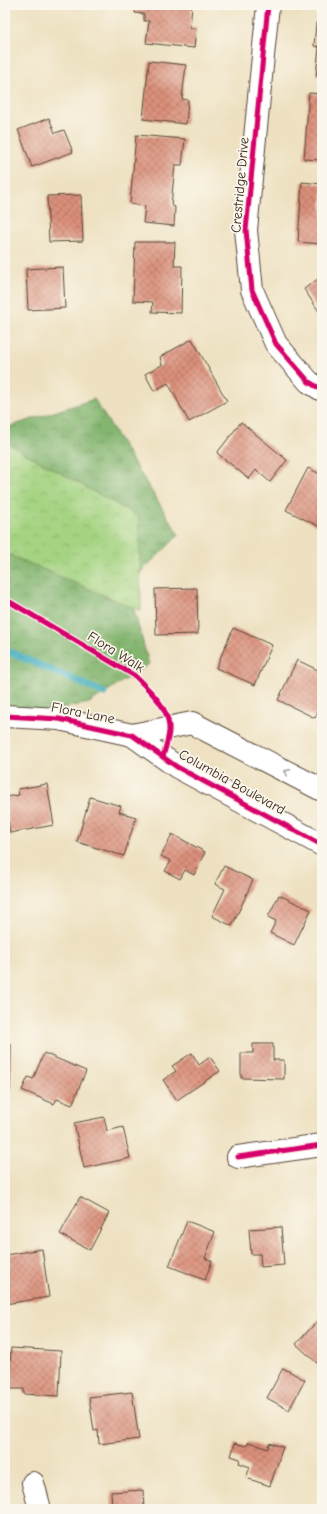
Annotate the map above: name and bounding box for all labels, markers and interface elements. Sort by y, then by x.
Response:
street label: Crestridge Drive [227,136,253,234]
street label: Flora Walk [84,628,148,676]
street label: Flora Lane [50,699,116,727]
street label: Columbia Boulevard [176,746,288,818]
one-way arrow [284,769,292,776]

